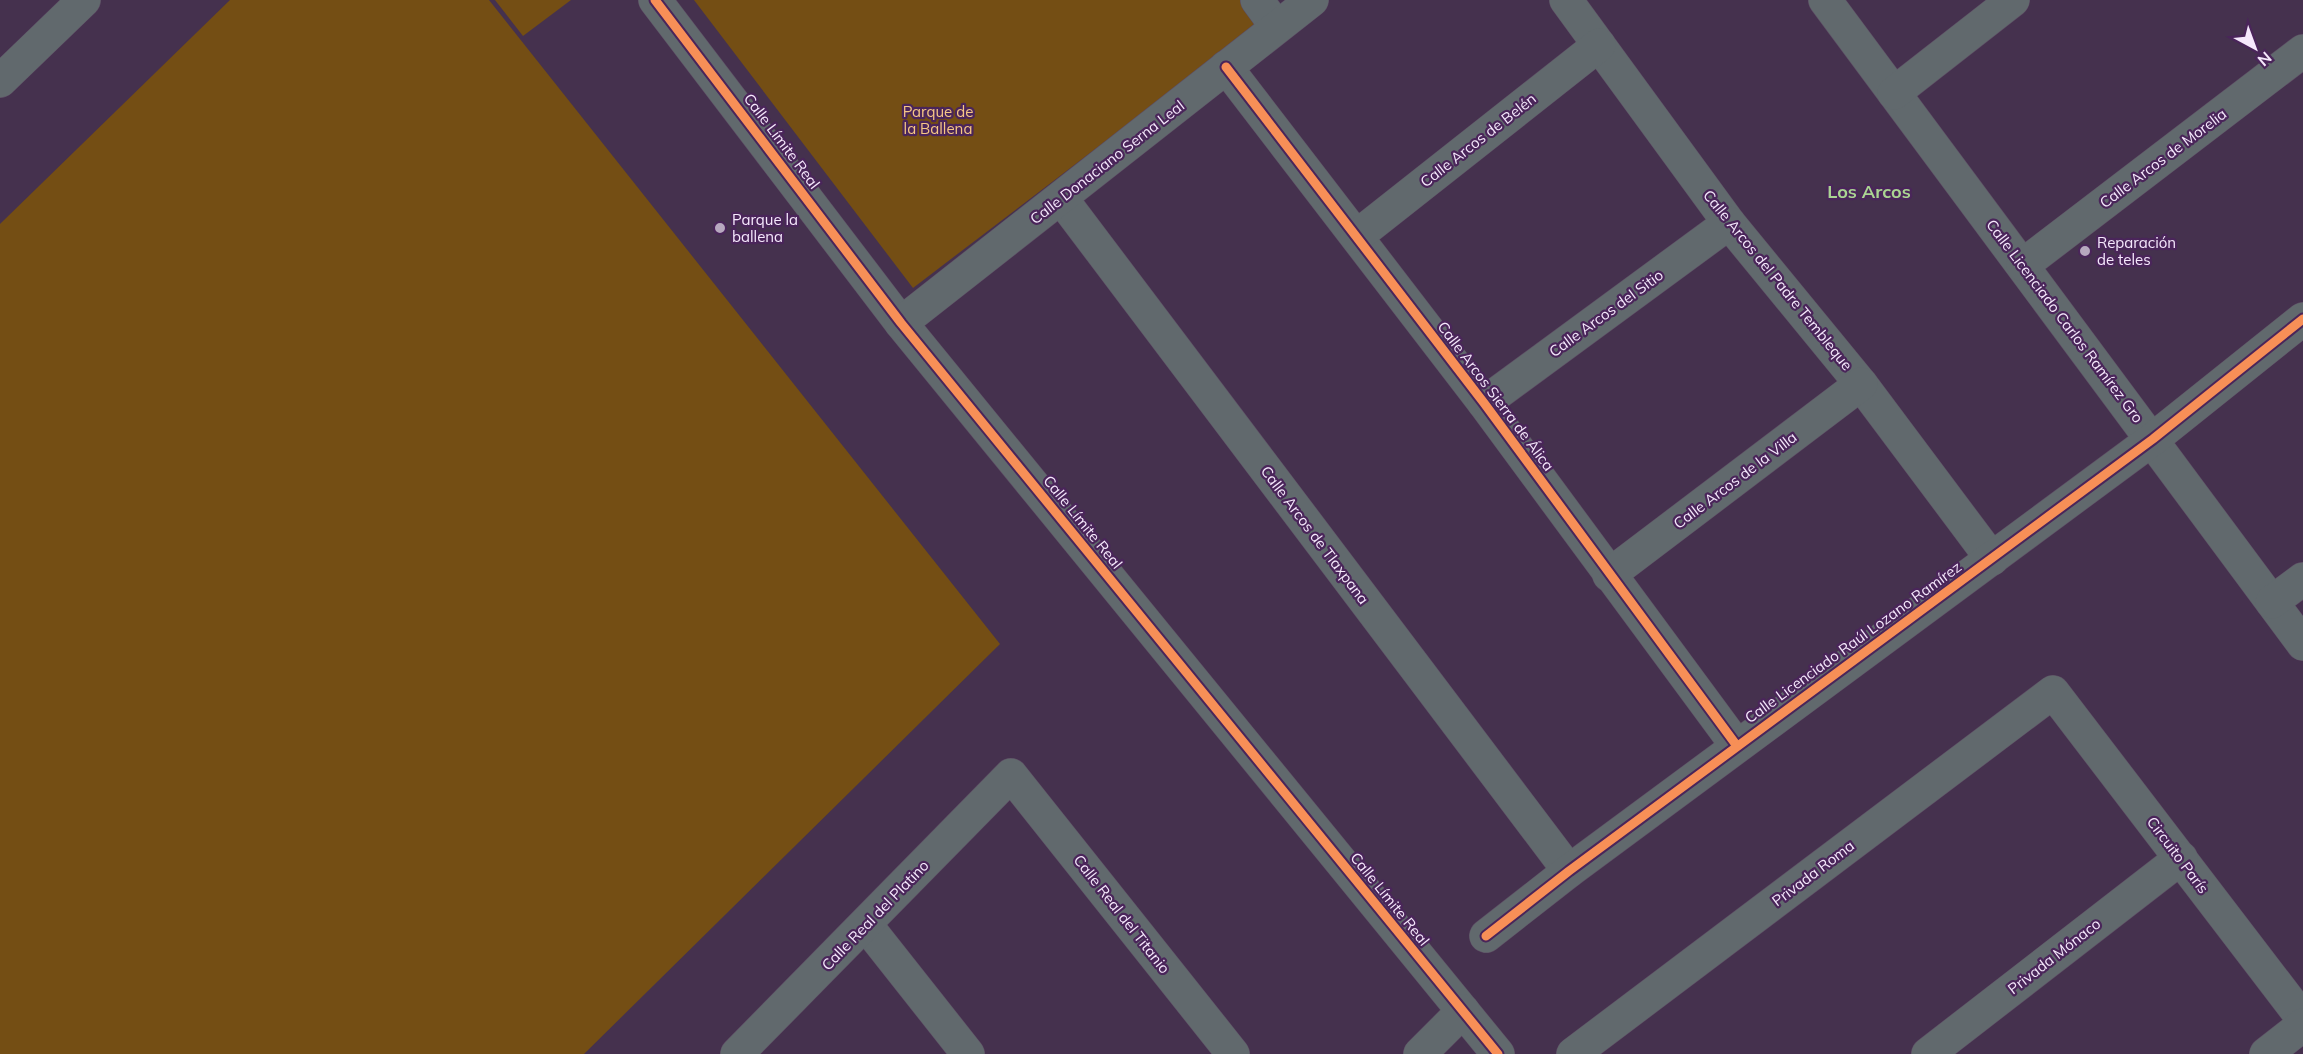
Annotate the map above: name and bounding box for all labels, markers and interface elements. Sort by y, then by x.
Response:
north arrow [2225,18,2285,78]
text: N [2254,48,2276,71]
street label: Calle Límite Real [740,89,824,193]
street label: Calle Arcos de Belén [1416,89,1540,191]
street label: Calle Donaciano Serna Leal [1026,96,1188,228]
park label: Parque de la Ballena [903,102,973,138]
street label: Calle Arcos de Morelia [2096,104,2230,212]
district label: Los Arcos [1827,180,1911,203]
street label: Calle Arcos del Padre Tembleque [1699,186,1857,374]
place label: Parque la ballena [732,210,798,246]
street label: Calle Licenciado Carlos Ramírez Gro [1982,216,2148,426]
marker: Parque la ballena [713,221,727,235]
place label: Reparación de teles [2097,233,2176,269]
marker: Reparación de teles [2078,244,2092,258]
street label: Calle Arcos del Sitio [1545,265,1667,361]
street label: Calle Arcos Sierra de Álica [1434,318,1558,474]
street label: Calle Arcos de la Villa [1670,427,1800,533]
street label: Calle Arcos de Tlaxpana [1257,462,1373,608]
street label: Calle Límite Real [1039,471,1127,573]
street label: Calle Licenciado Raúl Lozano Ramírez [1741,557,1965,727]
street label: Circuito París [2143,813,2213,897]
street label: Privada Roma [1768,836,1858,910]
street label: Calle Límite Real [1346,848,1434,950]
street label: Calle Real del Titanio [1070,851,1174,977]
street label: Calle Real del Platino [817,856,933,974]
street label: Privada Mónaco [2004,914,2104,998]

